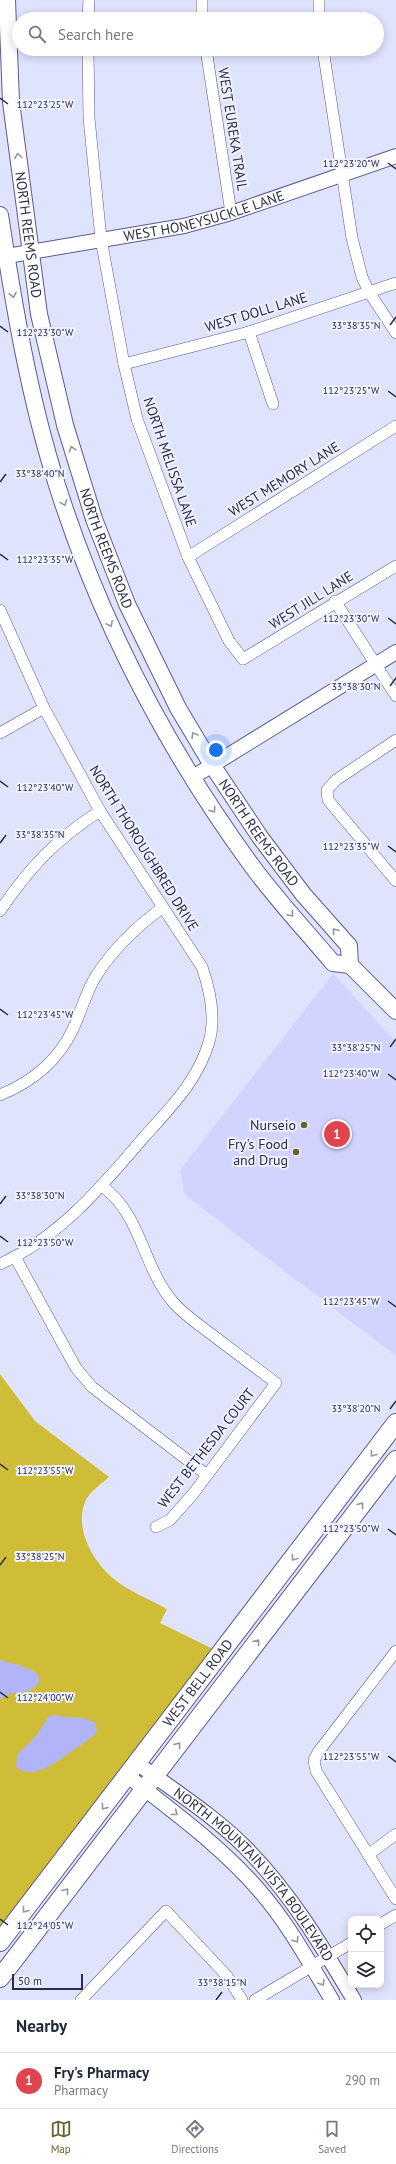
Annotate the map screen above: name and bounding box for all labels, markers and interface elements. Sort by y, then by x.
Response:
search box [12,12,384,56]
icon: search [26,23,48,45]
text: Search here [58,25,134,44]
street label: WEST EUREKA TRAIL [214,66,252,192]
text: 112°23'25"W [17,98,74,111]
one-way arrow [14,153,23,159]
text: 112°23'20"W [323,157,380,170]
street label: NORTH REEMS ROAD [11,170,46,299]
street label: WEST HONEYSUCKLE LANE [122,186,286,245]
street label: WEST DOLL LANE [203,288,309,336]
one-way arrow [8,292,16,298]
text: 33°38'35"N [331,319,381,332]
text: 112°23'30"W [17,326,74,339]
text: 112°23'25"W [323,384,380,397]
street label: NORTH MELISSA LANE [139,395,201,529]
street label: WEST MEMORY LANE [225,437,343,521]
one-way arrow [68,445,77,452]
text: 33°38'40"N [15,467,65,480]
street label: NORTH REEMS ROAD [76,486,137,611]
one-way arrow [59,499,67,506]
text: 112°23'35"W [17,553,74,566]
street label: WEST JILL LANE [266,567,356,633]
text: 112°23'30"W [323,612,380,625]
one-way arrow [105,620,113,627]
text: 33°38'30"N [331,680,381,693]
one-way arrow [192,732,199,739]
your location [206,740,226,760]
street label: NORTH THOROUGHBRED DRIVE [85,762,203,934]
street label: NORTH REEMS ROAD [215,775,303,890]
text: 112°23'40"W [17,781,74,794]
one-way arrow [208,806,216,813]
text: 33°38'35"N [15,828,65,841]
text: 112°23'35"W [323,840,380,853]
one-way arrow [287,909,294,916]
one-way arrow [333,928,340,936]
text: 112°23'45"W [17,1008,74,1021]
text: 33°38'25"N [331,1041,381,1054]
text: 112°23'40"W [323,1067,380,1080]
place label: Nurseio [250,1116,296,1134]
pin: 1 [324,1119,350,1149]
marker: Nurseio [299,1120,309,1130]
place label: Fry's Food and Drug [228,1135,288,1169]
marker: Fry's Food and Drug [291,1147,301,1157]
text: 33°38'30"N [15,1189,65,1202]
text: 112°23'50"W [17,1236,74,1249]
text: 112°23'45"W [323,1295,380,1308]
street label: WEST BETHESDA COURT [154,1384,258,1511]
text: 33°38'20"N [331,1402,381,1415]
one-way arrow [370,1450,377,1457]
text: 112°23'55"W [17,1464,74,1477]
one-way arrow [357,1502,364,1509]
text: 112°23'50"W [323,1522,380,1535]
text: 33°38'25"N [15,1550,65,1563]
one-way arrow [292,1553,299,1560]
street label: WEST BELL ROAD [159,1636,237,1730]
one-way arrow [252,1639,259,1646]
text: 112°24'00"W [17,1691,74,1704]
one-way arrow [173,1742,180,1749]
text: 112°23'55"W [323,1750,380,1763]
street label: NORTH MOUNTAIN VISTA BOULEVARD [170,1783,338,1965]
one-way arrow [102,1802,109,1809]
one-way arrow [171,1808,178,1815]
one-way arrow [61,1889,68,1896]
one-way arrow [23,1905,30,1912]
map controls [348,1916,384,1988]
button: locate [348,1916,384,1952]
text: 112°24'05"W [17,1919,74,1932]
one-way arrow [291,1936,298,1943]
button: layers [348,1952,384,1988]
scale bar [12,1972,83,1991]
text: 50 m [18,1974,42,1988]
text: 33°38'15"N [197,1976,247,1989]
one-way arrow [317,1979,324,1986]
text: Nearby [16,2015,67,2037]
text: Fry's Pharmacy [54,2063,149,2082]
text: 1 [25,2072,33,2089]
text: 290 m [345,2072,380,2089]
text: Pharmacy [54,2082,108,2099]
tab: Map [50,2118,72,2156]
tab: Directions [171,2118,219,2156]
tab: Saved [318,2118,346,2156]

